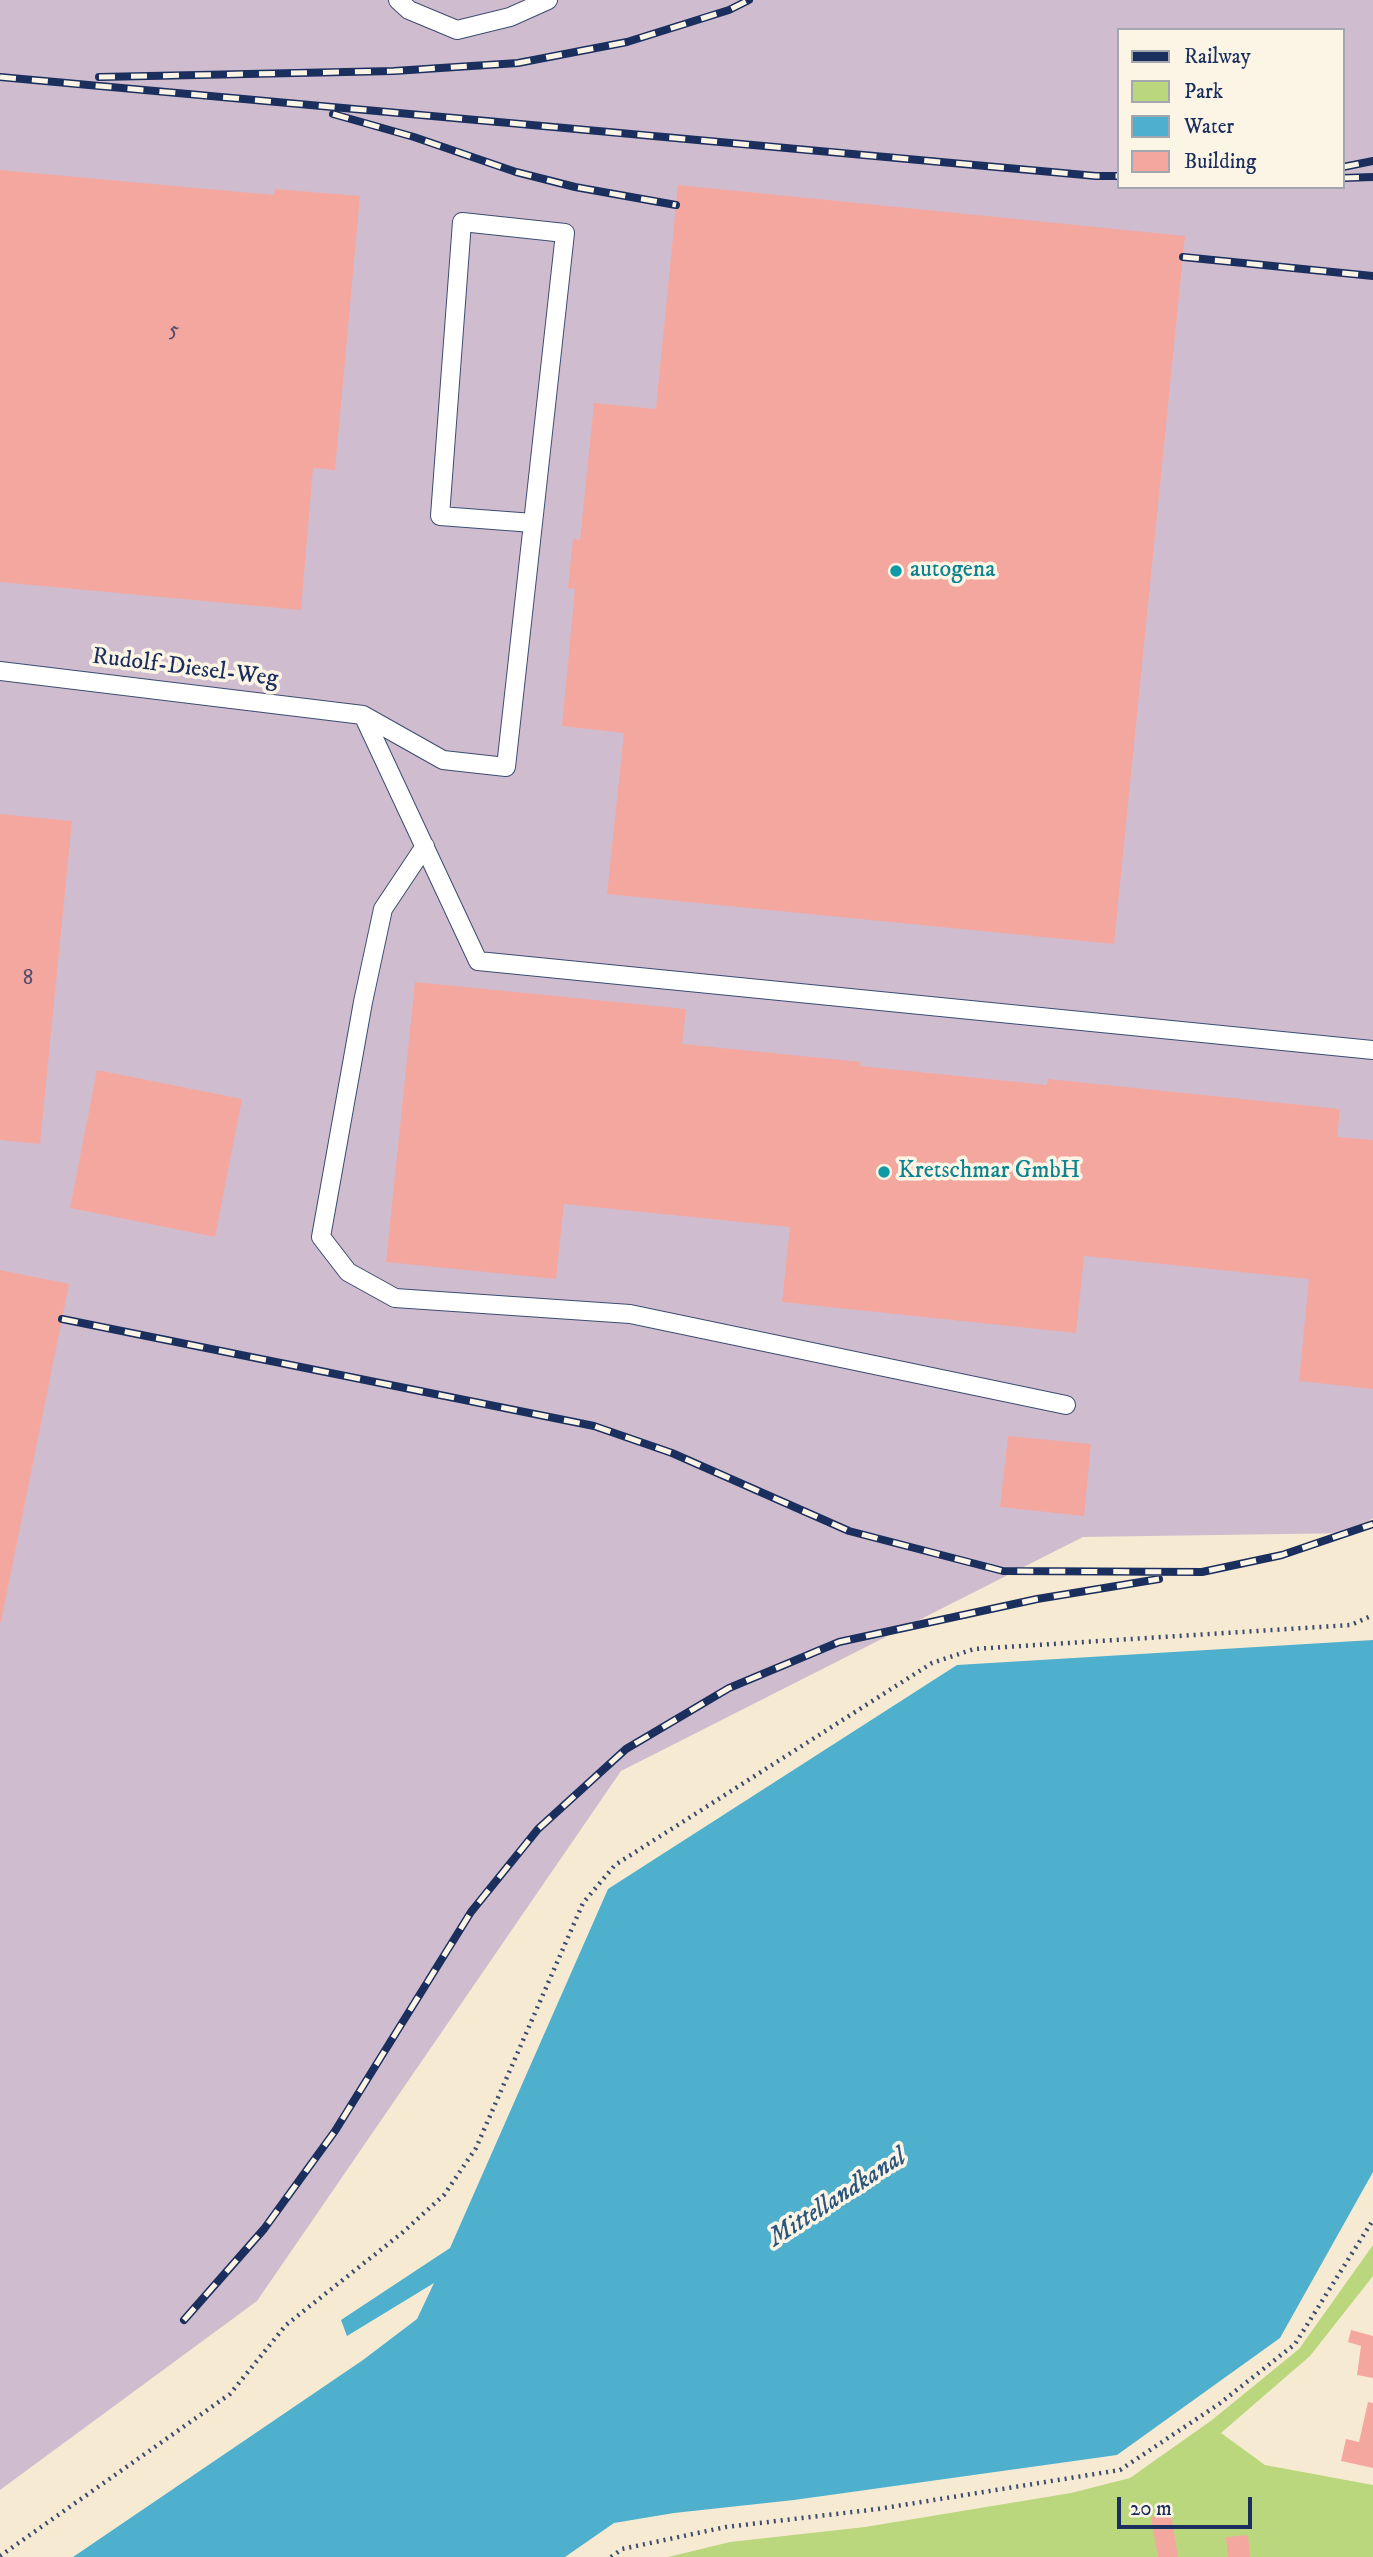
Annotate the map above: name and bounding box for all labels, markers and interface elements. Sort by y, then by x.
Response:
legend [1118,28,1345,189]
text: Railway [1184,44,1251,70]
text: Park [1184,79,1223,105]
text: Water [1184,114,1234,140]
text: Building [1184,149,1256,175]
house number: 5 [169,319,179,345]
place label: autogena [910,557,996,585]
marker: autogena [888,563,904,579]
street label: Rudolf-Diesel-Weg [90,643,280,695]
house number: 8 [23,967,33,993]
place label: Kretschmar GmbH [898,1158,1080,1186]
marker: Kretschmar GmbH [876,1164,892,1180]
water label: Mittellandkanal [763,2143,913,2255]
scale bar [1121,2484,1256,2528]
text: 20 m [1130,2496,1172,2522]

